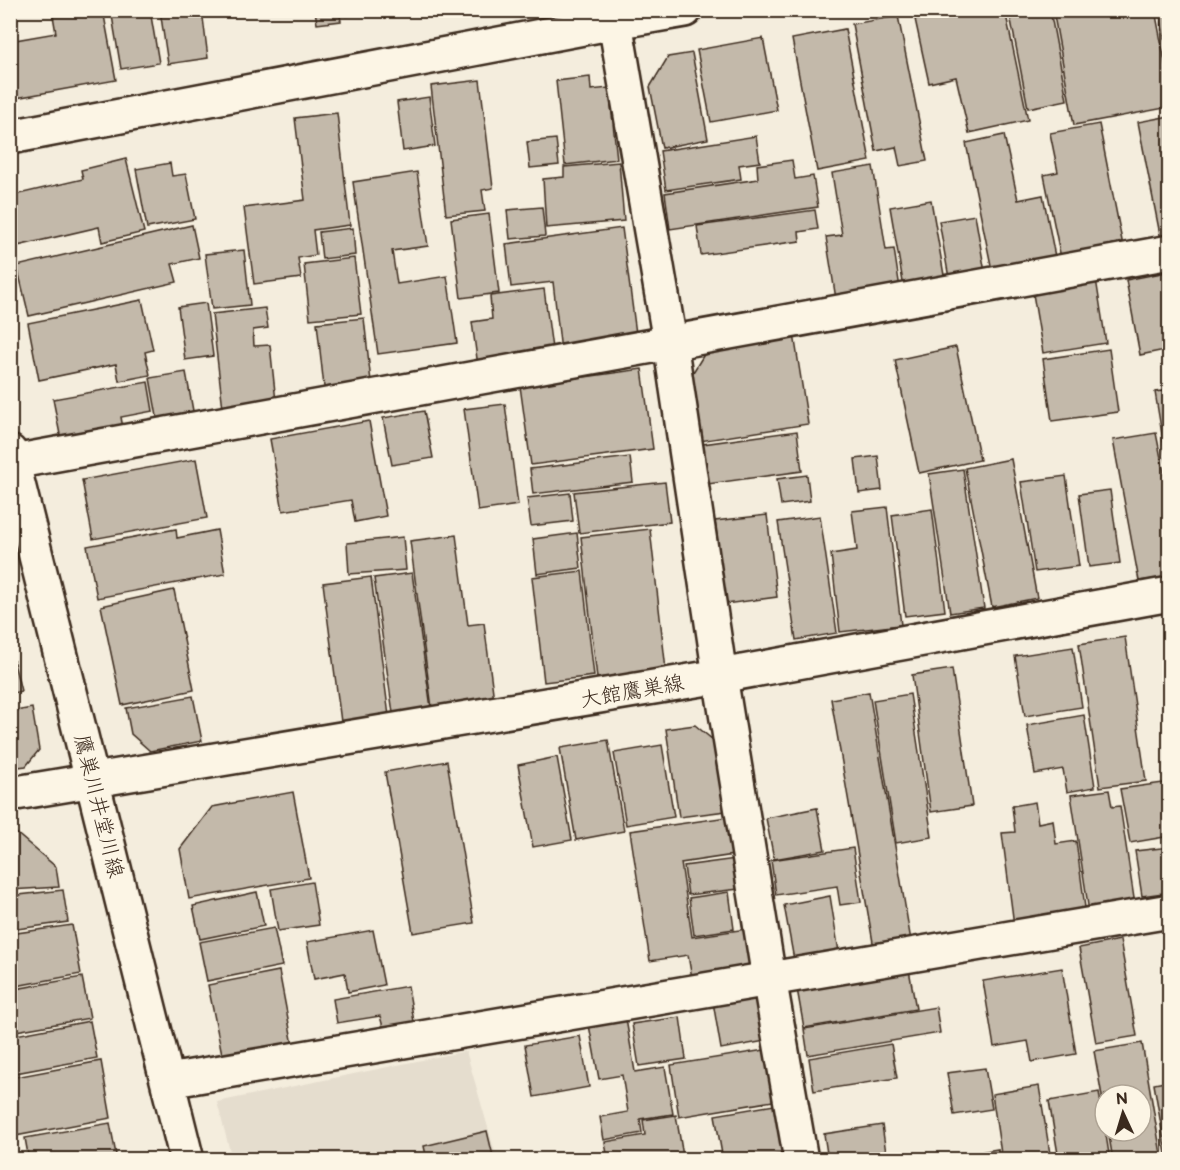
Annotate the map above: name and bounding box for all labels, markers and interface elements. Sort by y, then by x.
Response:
street label: 大館鷹巣線 [578,670,686,713]
street label: 鷹巣川井堂川線 [69,732,128,880]
north arrow [1093,1083,1153,1143]
text: N [1115,1090,1129,1109]

